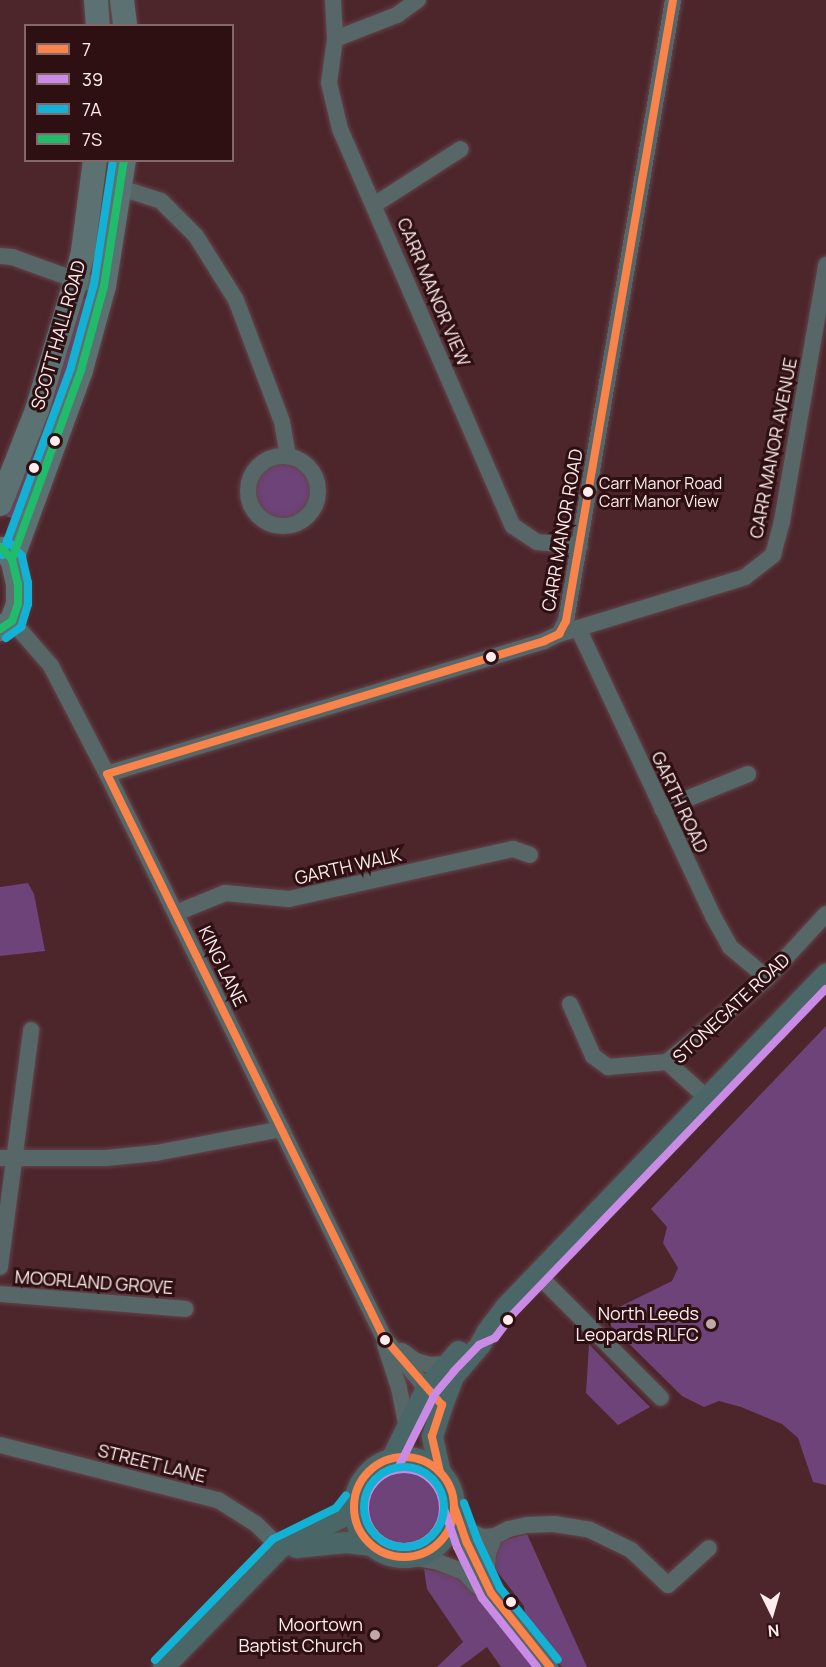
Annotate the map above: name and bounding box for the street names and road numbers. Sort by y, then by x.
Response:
street label: CARR MANOR VIEW [393,215,475,369]
street label: SCOTT HALL ROAD [26,257,90,413]
street label: CARR MANOR AVENUE [745,356,801,540]
street label: CARR MANOR ROAD [537,447,587,613]
street label: GARTH ROAD [647,748,713,856]
street label: GARTH WALK [293,843,403,889]
street label: KING LANE [194,922,252,1010]
street label: STONEGATE ROAD [668,948,794,1068]
street label: MOORLAND GROVE [14,1266,174,1298]
street label: STREET LANE [95,1439,209,1487]

